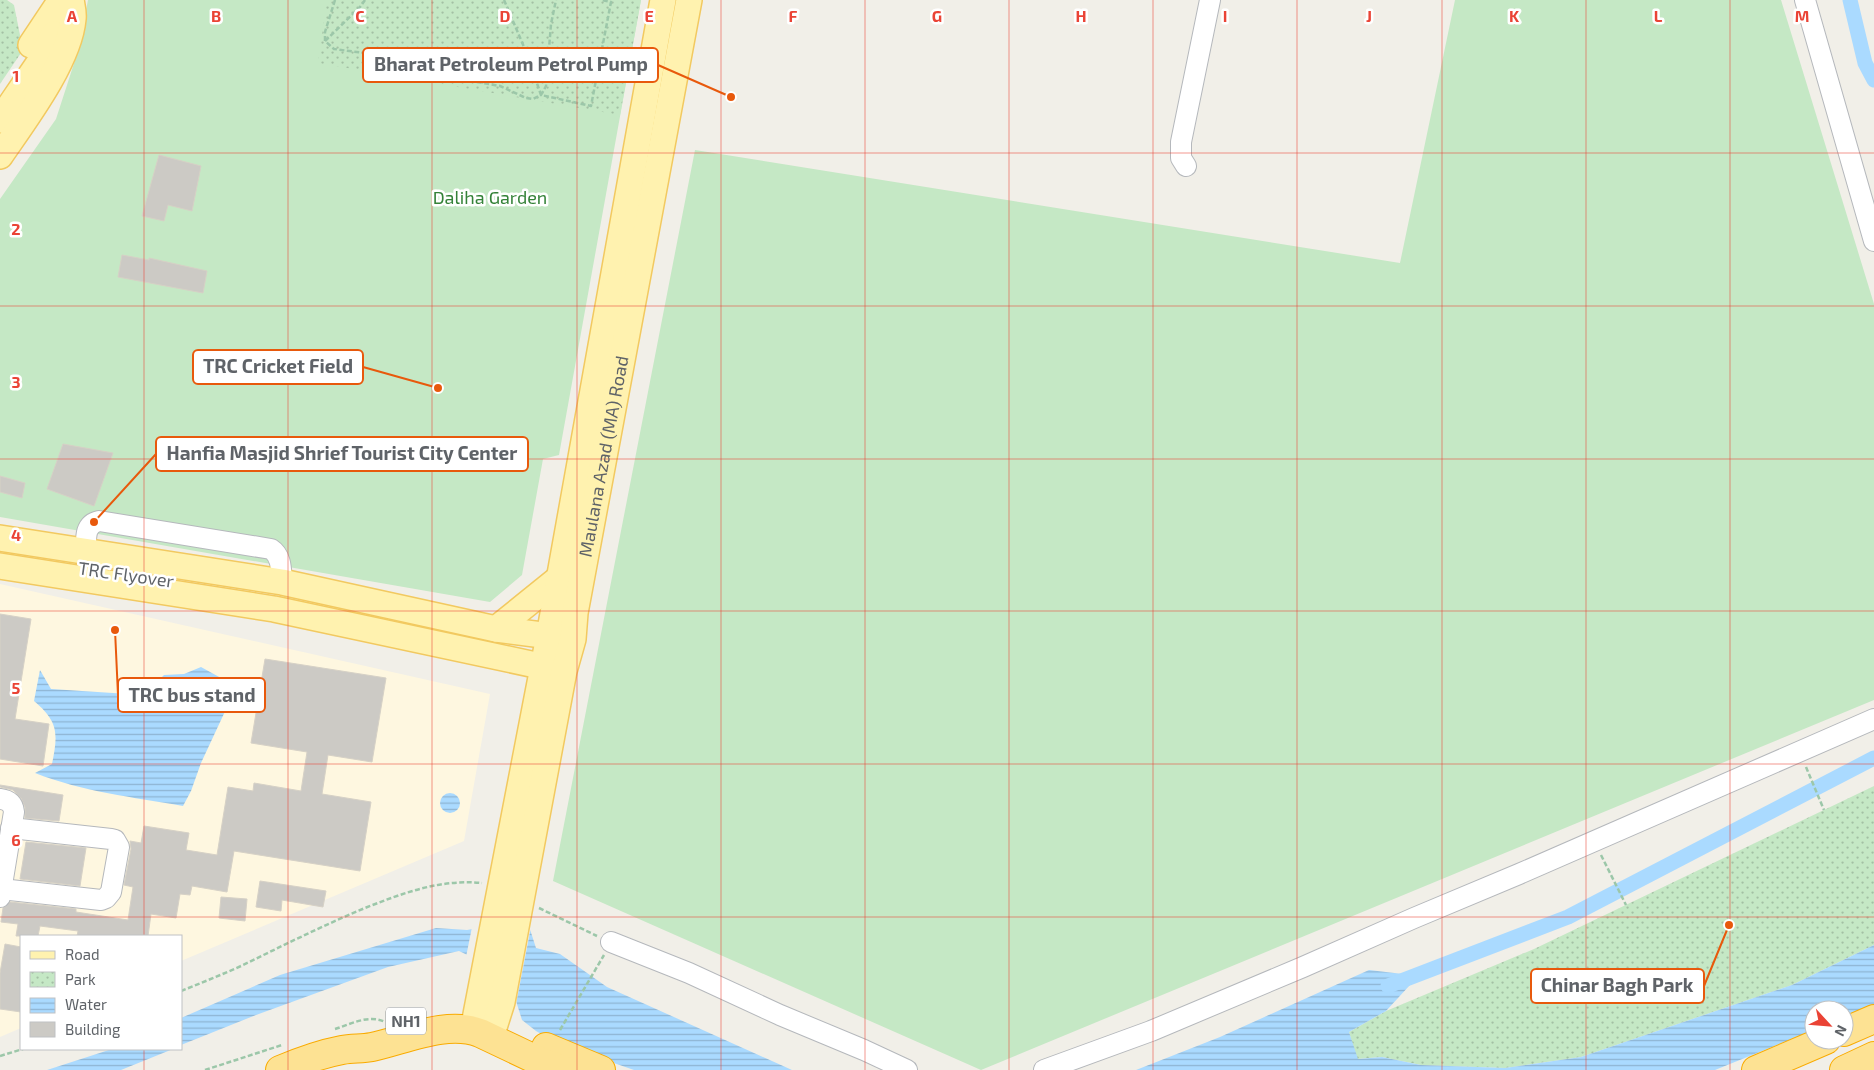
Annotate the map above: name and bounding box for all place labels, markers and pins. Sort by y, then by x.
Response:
callout: Bharat Petroleum Petrol Pump [363,48,658,82]
callout: TRC Cricket Field [193,350,363,384]
callout: Hanfia Masjid Shrief Tourist City Center [156,437,528,471]
callout: TRC bus stand [118,678,265,712]
callout: Chinar Bagh Park [1531,969,1704,1003]

